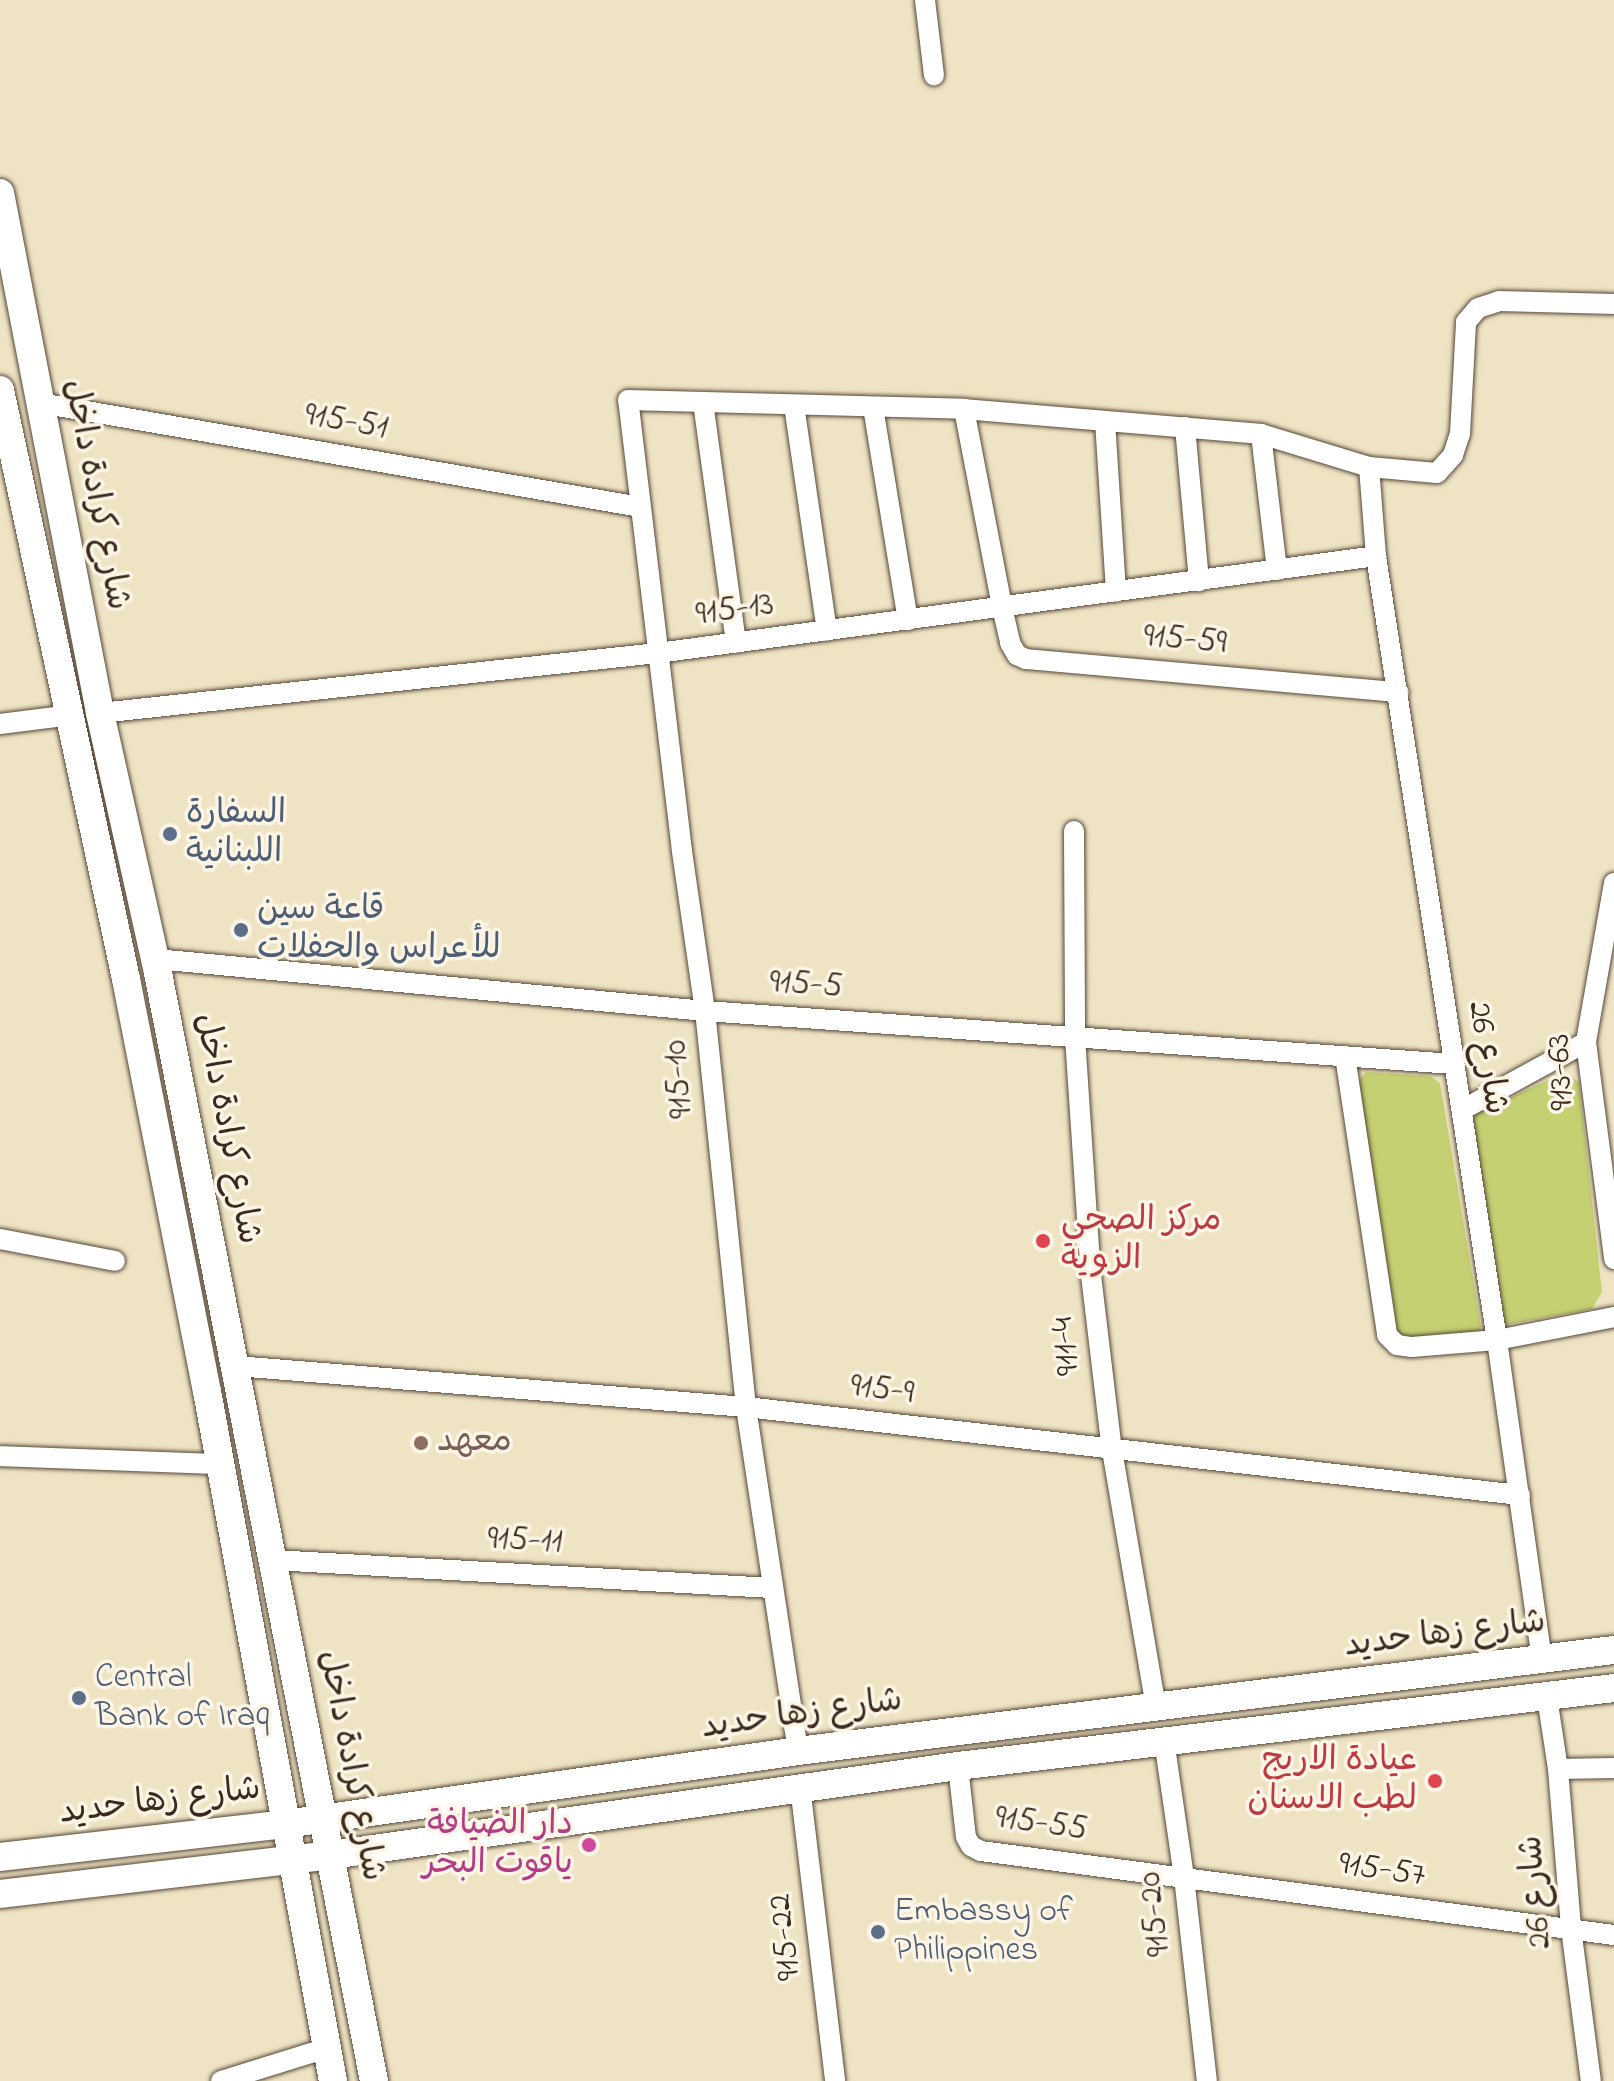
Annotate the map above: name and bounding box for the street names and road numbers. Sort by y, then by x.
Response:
street label: شارع كرادة داخل [53,376,137,614]
street label: 915-51 [301,396,391,450]
street label: 915-13 [693,585,777,637]
street label: 915-59 [1142,617,1228,665]
street label: 915-5 [768,963,844,1009]
street label: شارع 26 [1457,999,1515,1117]
street label: شارع كرادة داخل [184,1010,268,1248]
street label: 913-63 [1540,1033,1584,1111]
street label: 915-10 [656,1038,704,1120]
street label: 911-4 [1043,1314,1091,1378]
street label: 915-9 [848,1367,916,1415]
street label: 915-11 [487,1520,563,1564]
street label: شارع زها حديد [1342,1602,1548,1668]
street label: شارع كرادة داخل [308,1647,392,1885]
street label: شارع زها حديد [699,1681,905,1749]
street label: شارع زها حديد [57,1769,263,1835]
street label: 915-55 [993,1798,1089,1852]
street label: شارع 26 [1512,1833,1562,1951]
street label: 915-57 [1336,1845,1428,1897]
street label: 915-20 [1131,1869,1181,1959]
street label: 915-22 [760,1891,812,1983]

